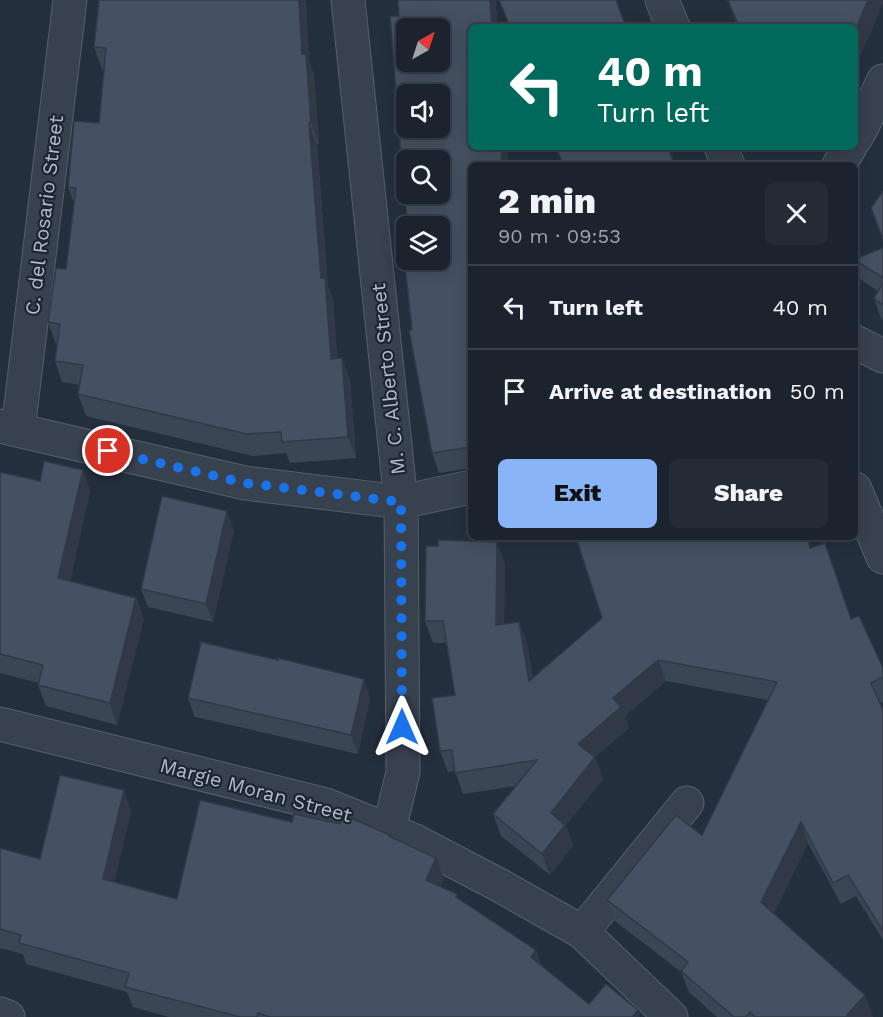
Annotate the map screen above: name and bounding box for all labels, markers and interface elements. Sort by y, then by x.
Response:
north arrow [396,18,450,72]
map controls [396,18,450,270]
text: 40 m [597,47,703,96]
icon: left [498,48,576,126]
button: sound [396,84,450,138]
text: Turn left [597,97,709,129]
street label: C. del Rosario Street [20,113,68,316]
button: search [396,150,450,204]
text: 2 min [498,180,596,222]
button: close [765,182,828,245]
button: layers [396,216,450,270]
text: 90 m · 09:53 [498,224,621,248]
street label: M. C. Alberto Street [366,281,410,476]
icon: left [498,291,531,324]
text: Turn left [549,295,643,320]
text: 40 m [772,295,828,320]
icon: arrive [498,375,531,408]
text: Arrive at destination [549,379,772,404]
text: 50 m [790,379,845,404]
pin [82,425,133,476]
icon: arrive [91,434,124,467]
button: Exit [498,459,657,528]
button: Share [669,459,828,528]
position arrow [370,695,434,759]
street label: Margie Moran Street [157,753,355,827]

